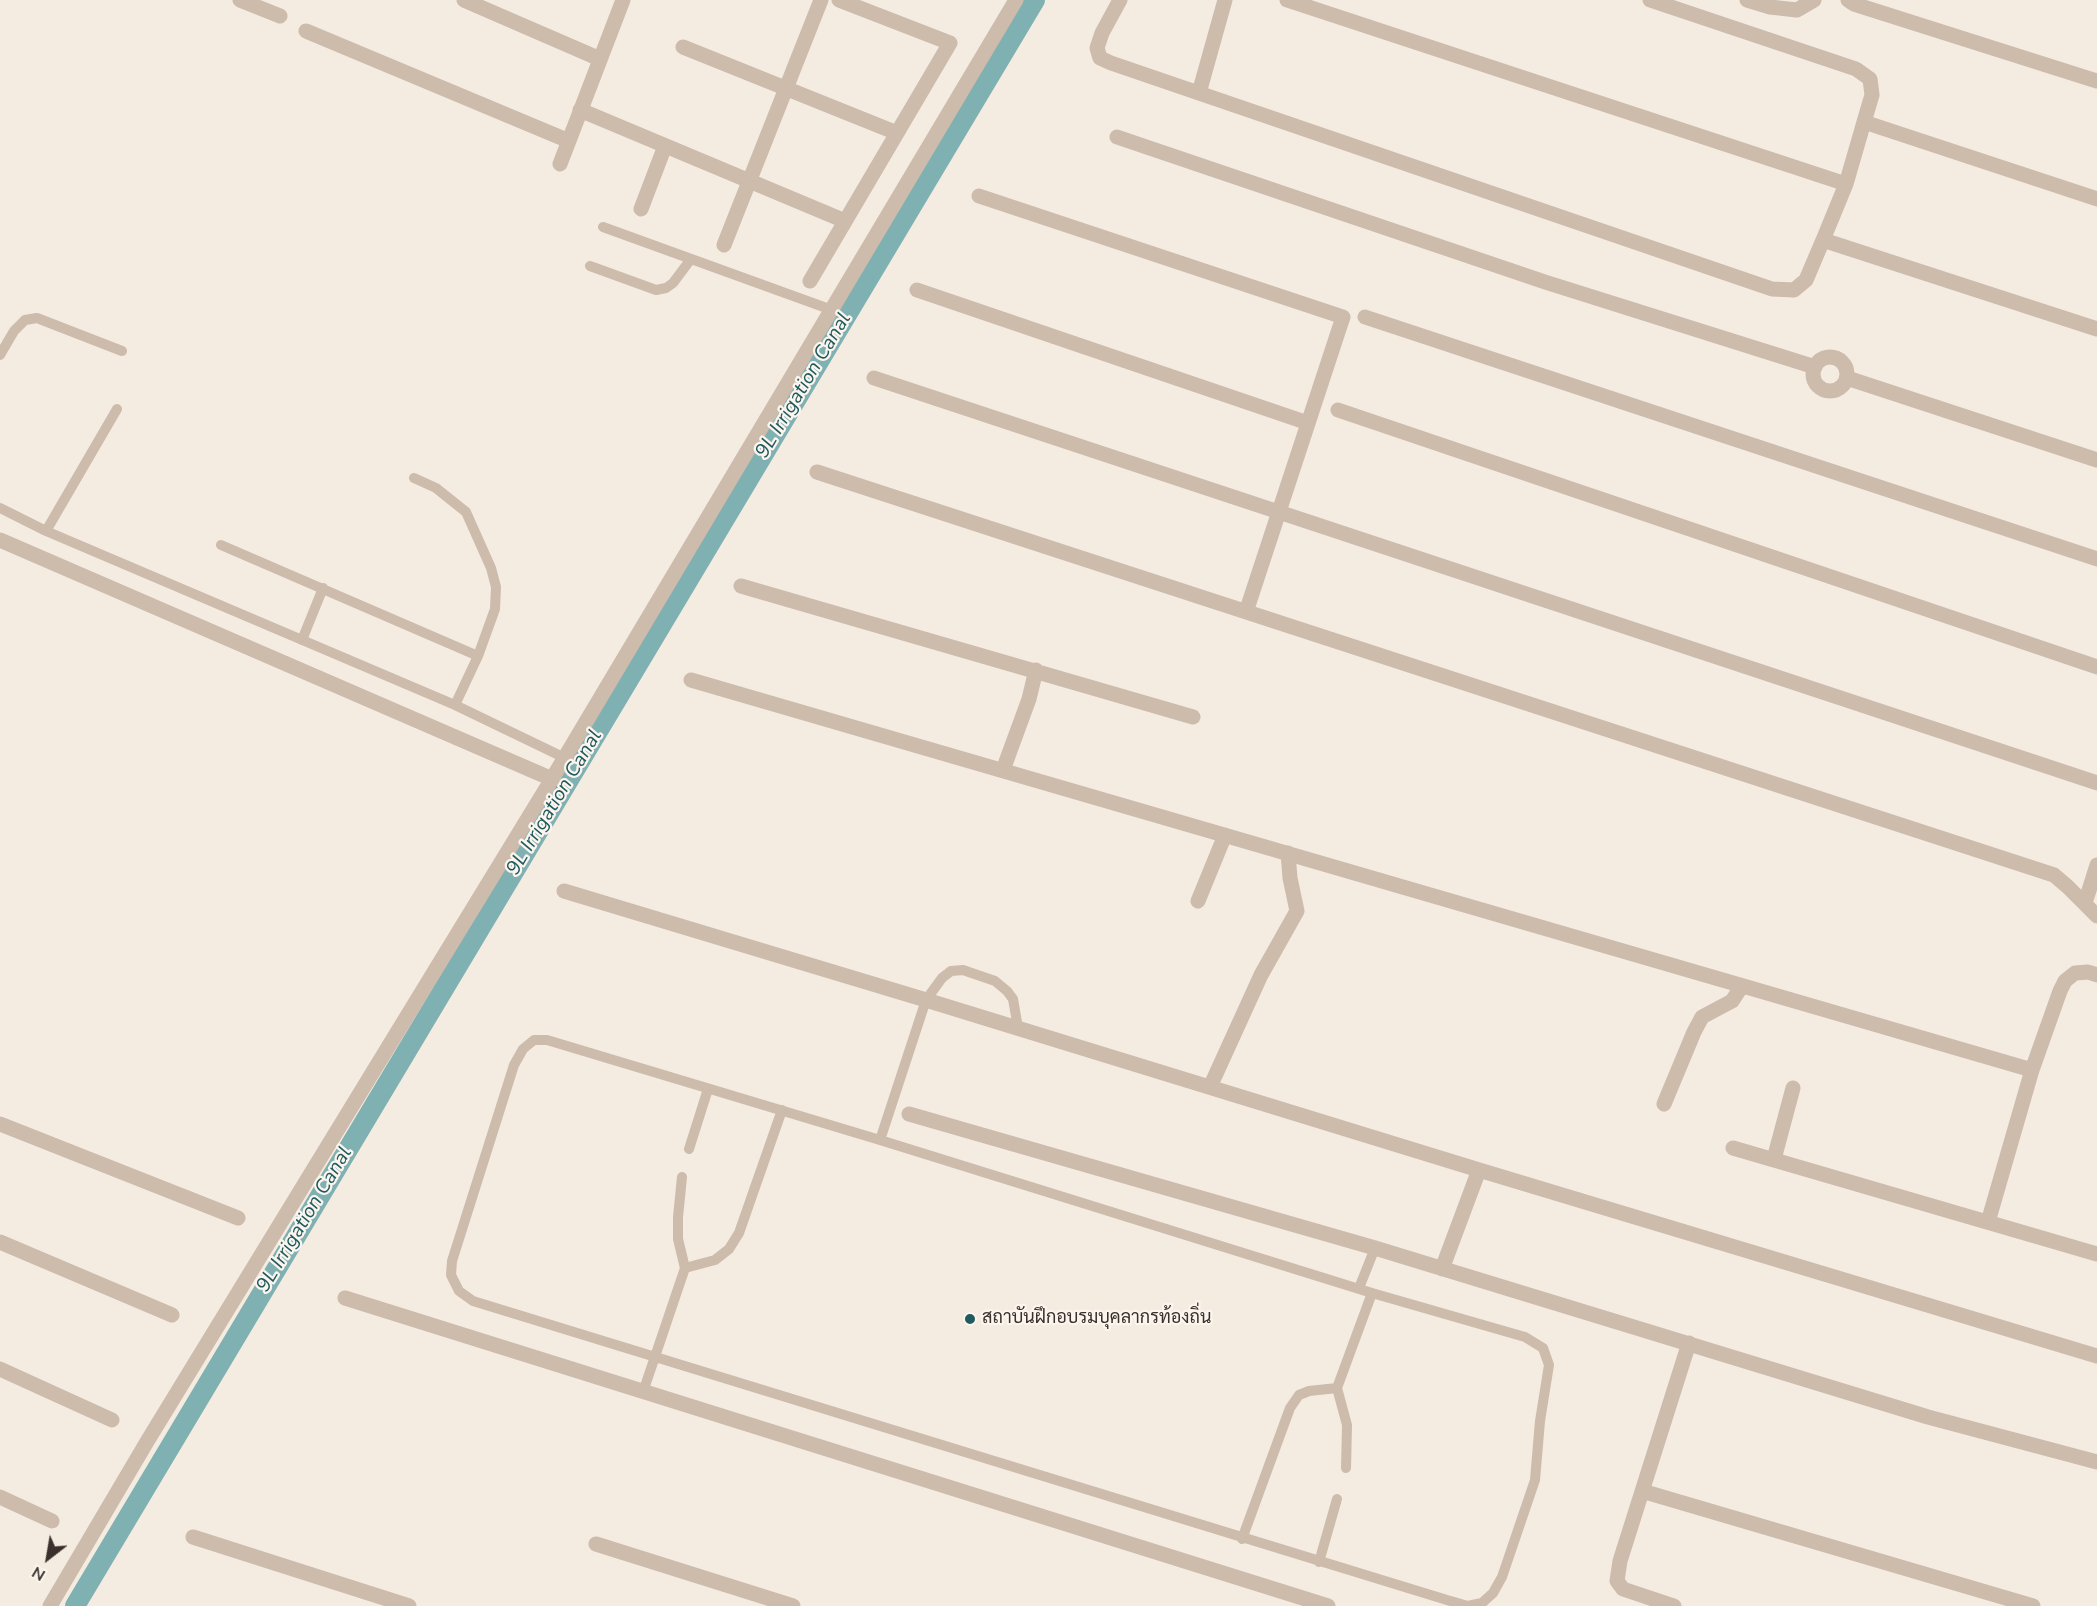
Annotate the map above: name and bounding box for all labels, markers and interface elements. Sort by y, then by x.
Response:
water label: 9L Irrigation Canal [751,309,857,463]
water label: 9L Irrigation Canal [502,726,608,880]
water label: 9L Irrigation Canal [252,1143,358,1297]
place label: สถาบันฝึกอบรมบุคลากรท้องถิ่น [982,1308,1211,1330]
marker: สถาบันฝึกอบรมบุคลากรท้องถิ่น [963,1312,977,1326]
north arrow [18,1528,78,1588]
text: N [28,1561,50,1586]

